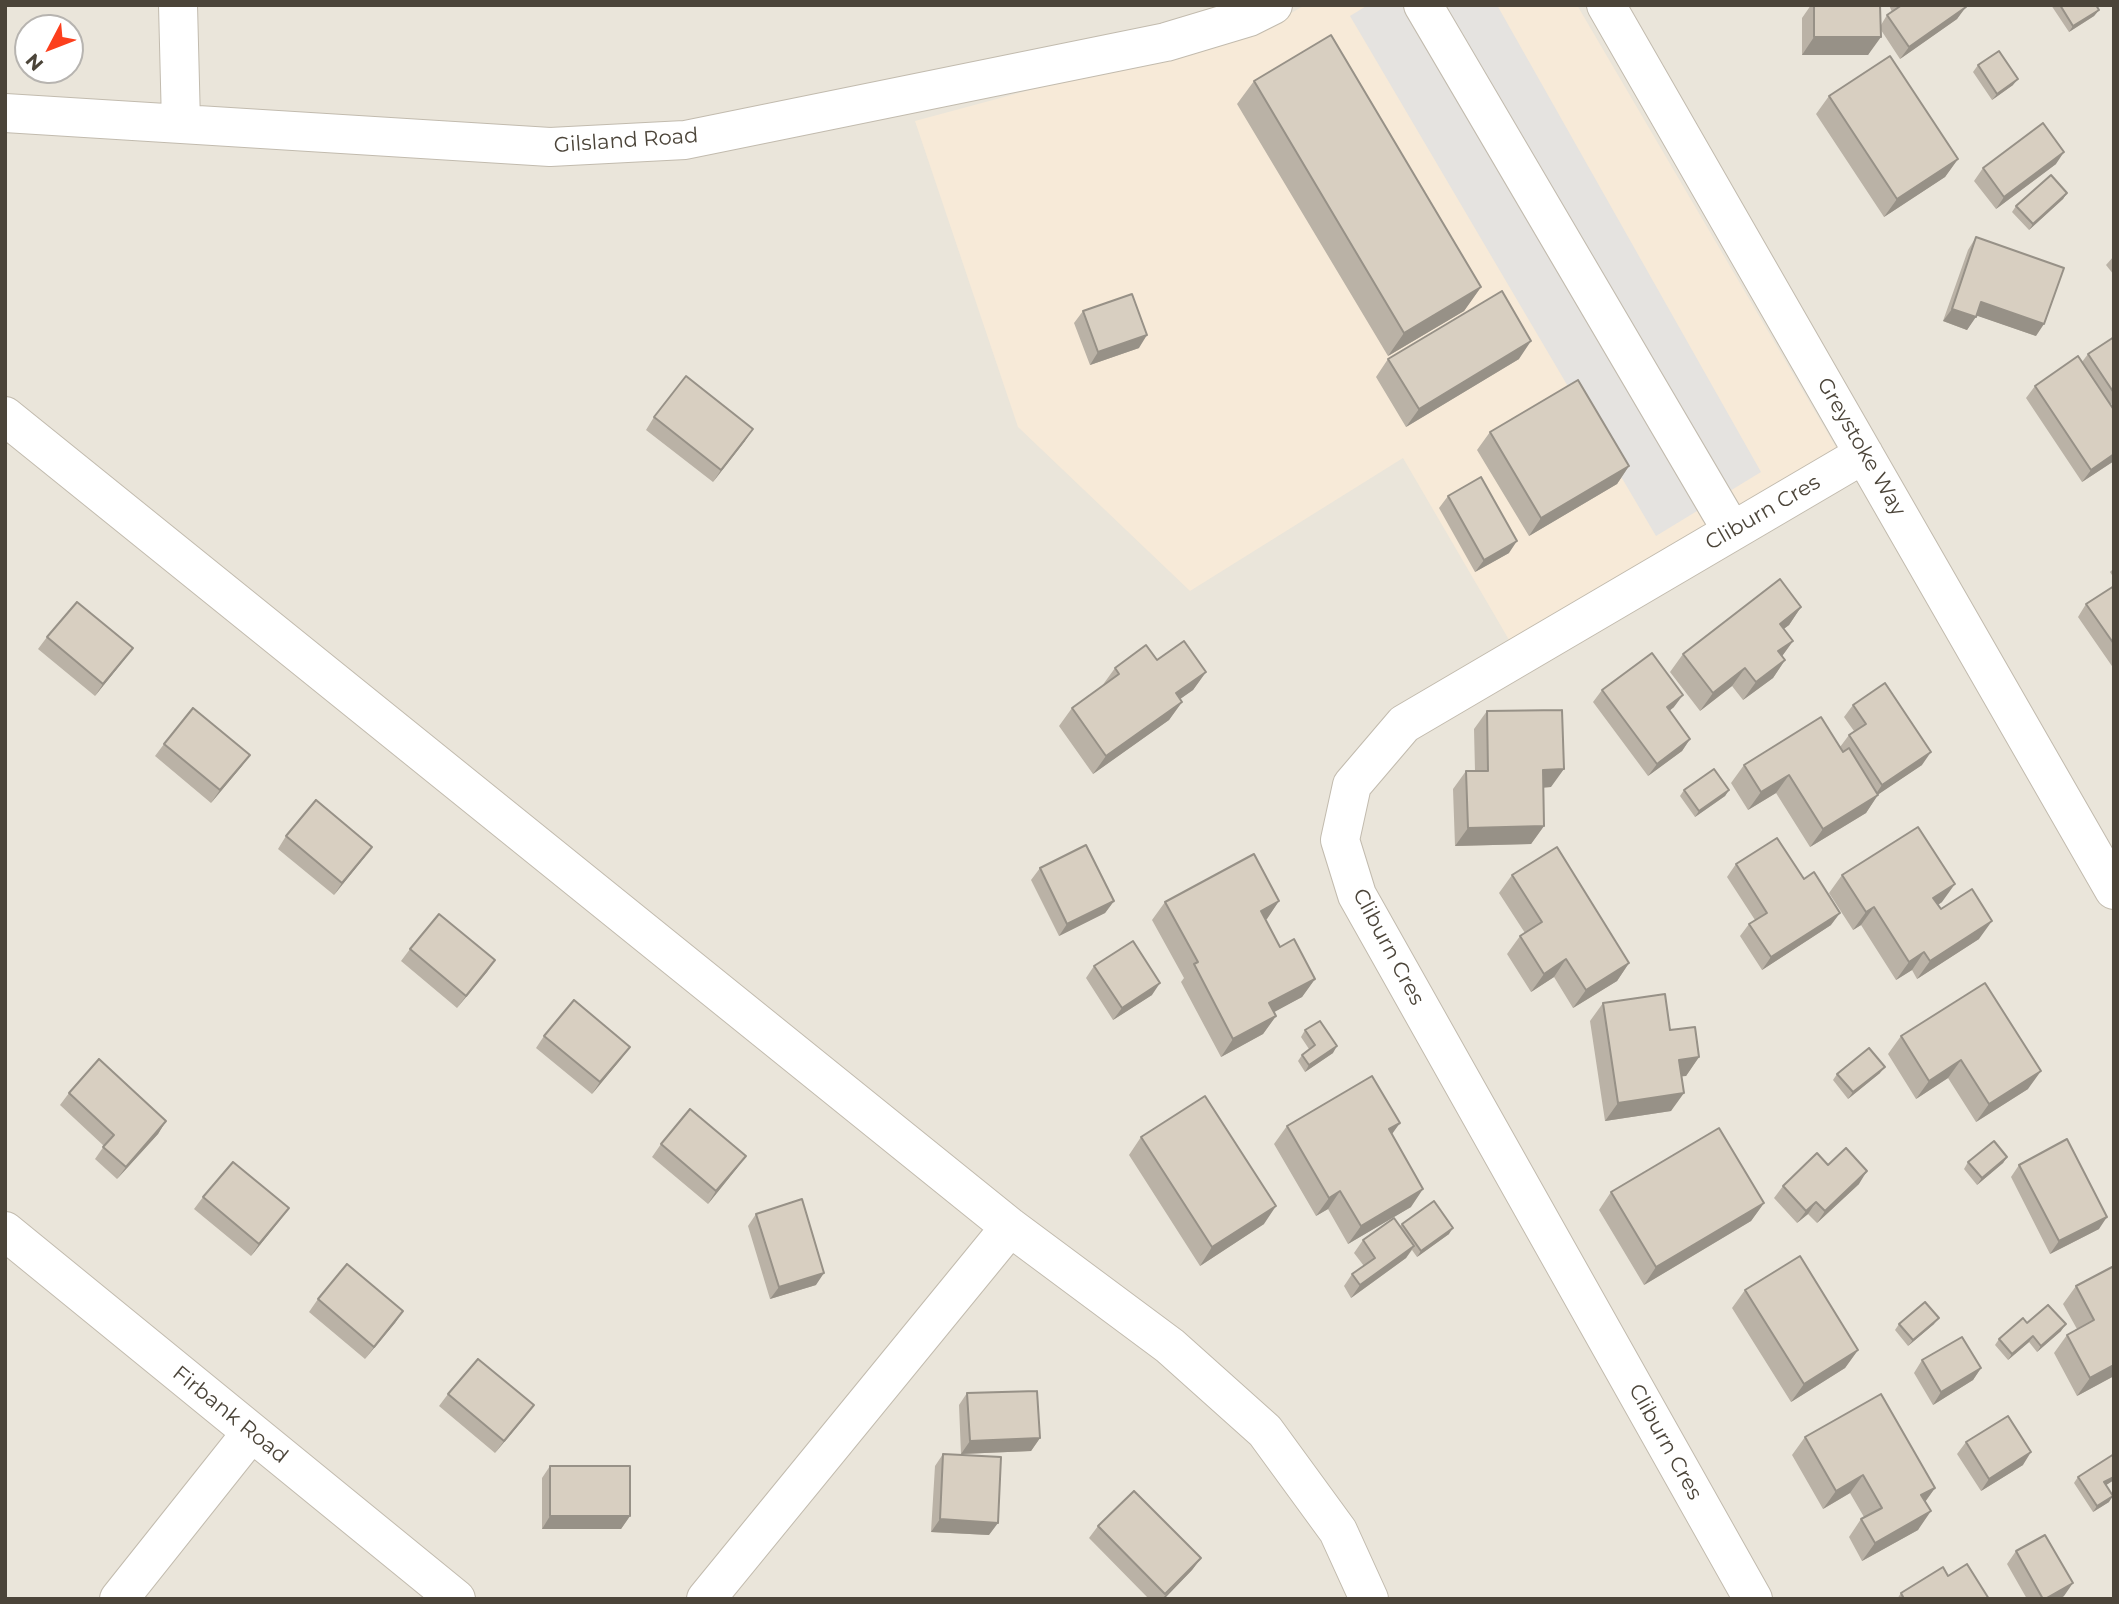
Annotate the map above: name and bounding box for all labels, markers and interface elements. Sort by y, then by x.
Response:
north arrow [14,14,84,84]
text: N [21,49,48,75]
street label: Gilsland Road [553,123,699,159]
street label: Greystoke Way [1811,373,1911,521]
street label: Cliburn Cres [1701,470,1825,556]
street label: Cliburn Cres [1347,884,1429,1010]
street label: Firbank Road [167,1361,293,1469]
street label: Cliburn Cres [1623,1380,1707,1504]

